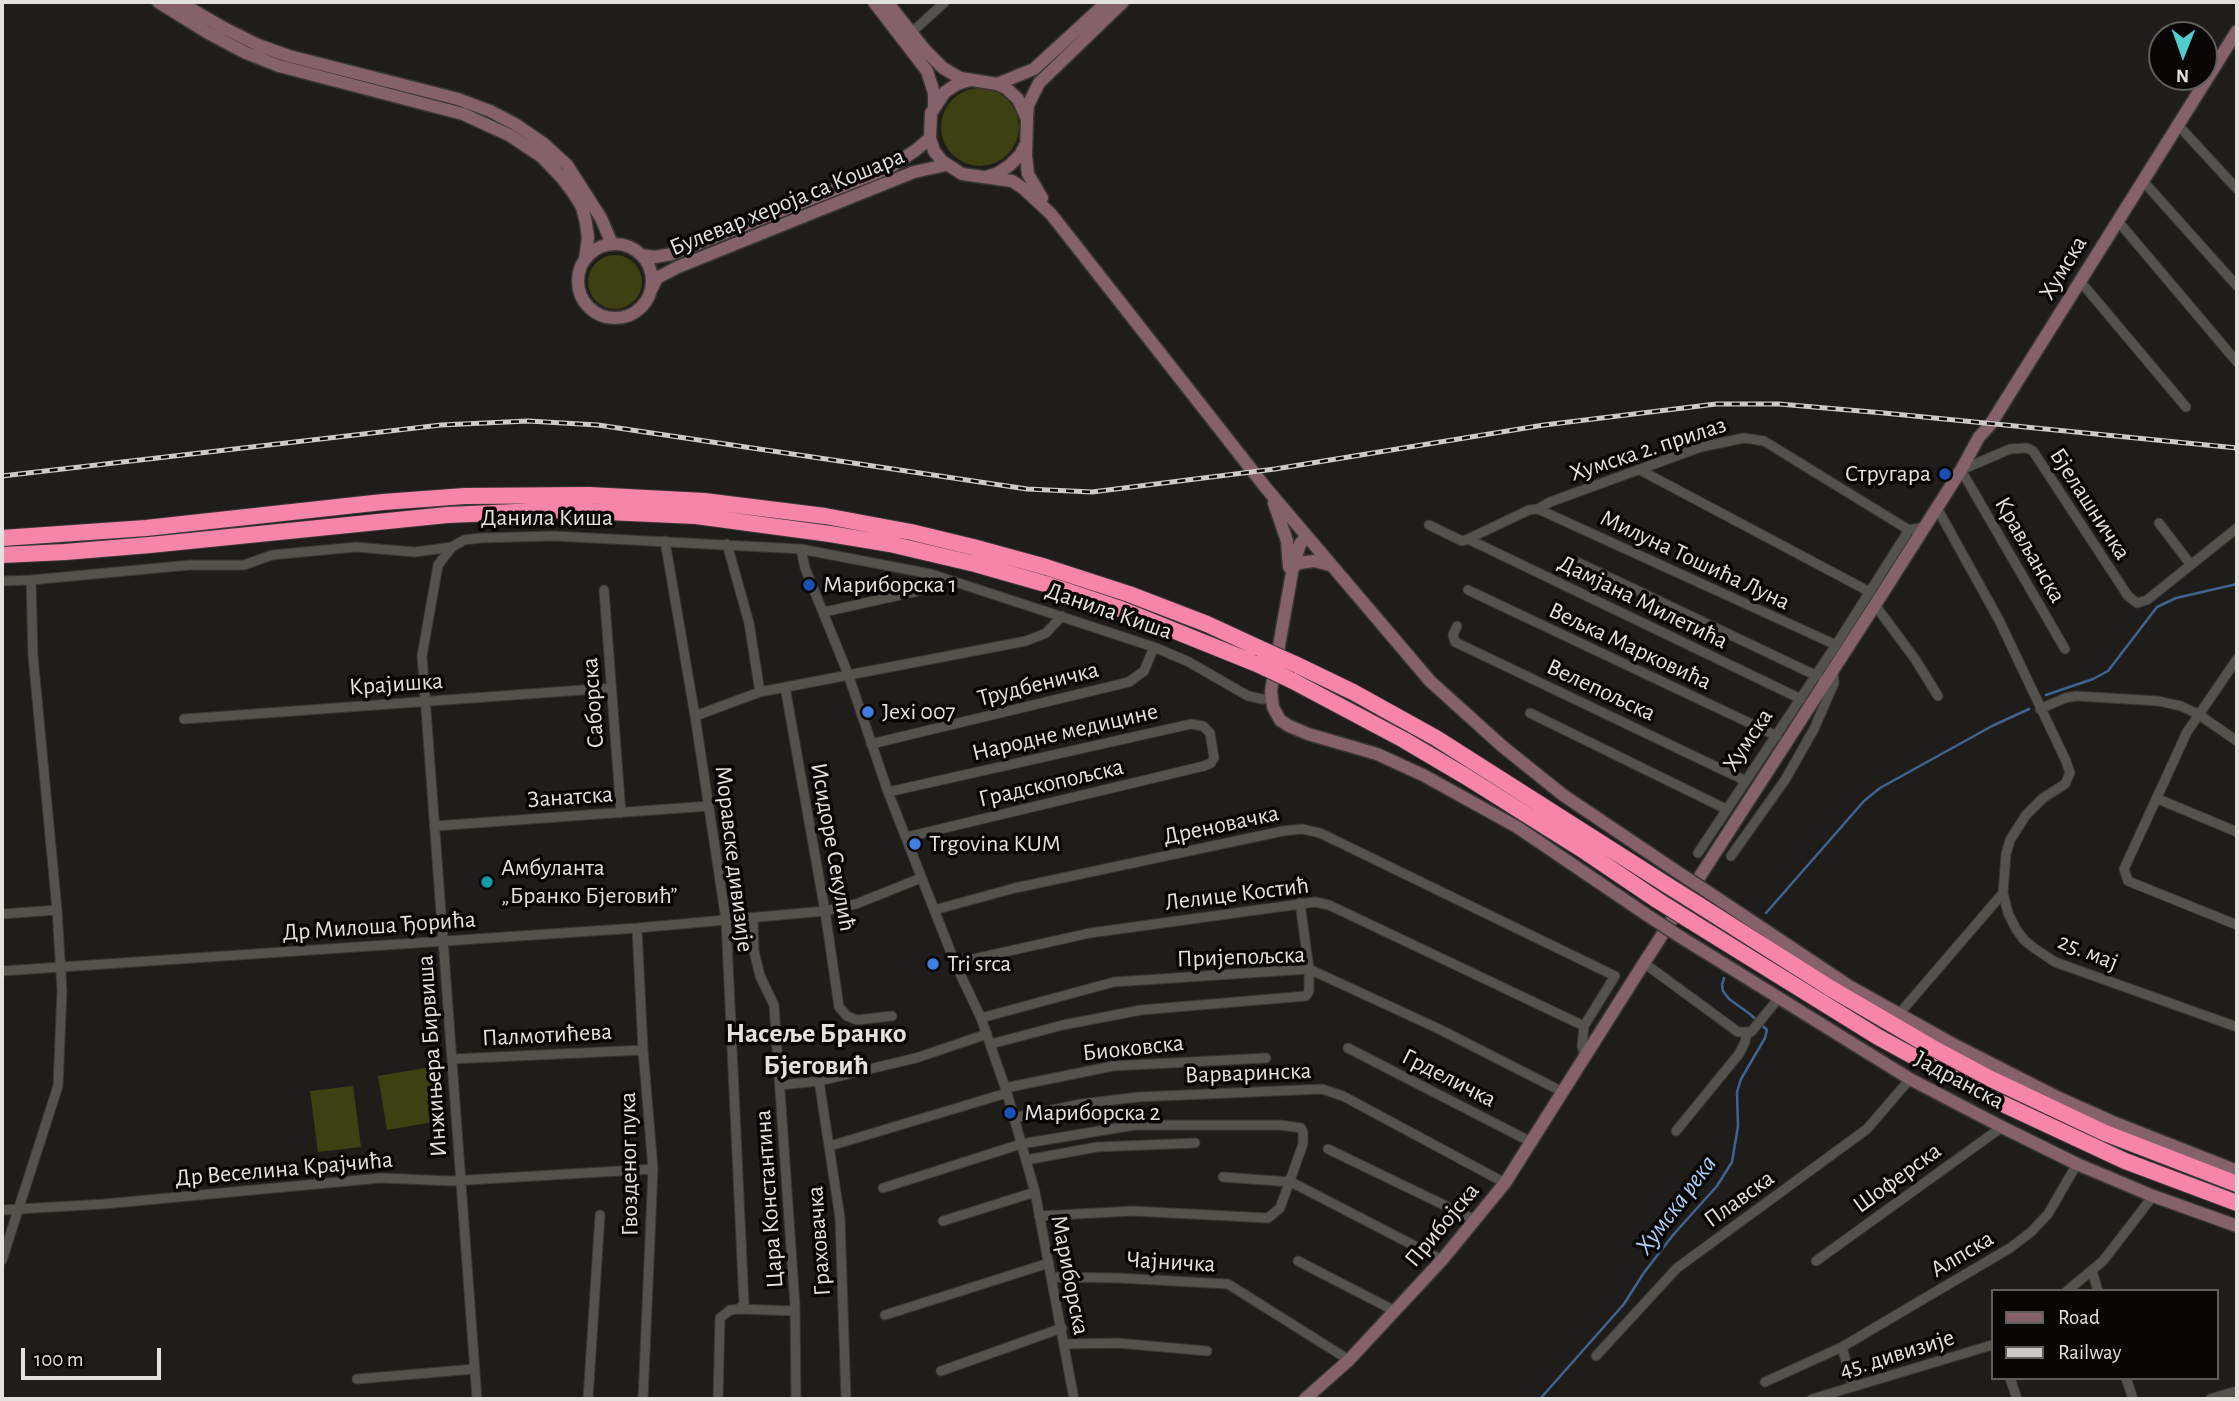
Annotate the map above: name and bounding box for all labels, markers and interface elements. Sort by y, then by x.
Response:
north arrow [2148,21,2218,91]
text: N [2176,66,2189,85]
street label: Булевар хероја са Кошара [665,142,909,262]
street label: Хумска [2033,231,2093,305]
street label: Хумска 2. прилаз [1566,410,1730,488]
street label: Бјелашничка [2043,443,2137,565]
place label: Стругара [1845,460,1931,488]
marker: Стругара [1937,466,1953,482]
street label: Крављанска [1988,492,2072,608]
street label: Милуна Тошића Луна [1595,503,1795,617]
street label: Данила Киша [481,504,613,532]
street label: Дамјана Милетића [1553,548,1733,656]
place label: Мариборска 1 [823,571,957,599]
street label: Данила Киша [1042,576,1176,646]
marker: Мариборска 1 [801,577,817,593]
street label: Вељка Марковића [1544,596,1716,696]
street label: Велепољска [1542,652,1660,728]
street label: Трудбеничка [974,655,1102,713]
street label: Саборска [575,657,611,749]
street label: Крајишка [348,666,444,702]
street label: Народне медицине [969,697,1161,767]
place label: Jexi 007 [882,698,956,726]
street label: Хумска [1717,703,1779,777]
marker: Jexi 007 [860,704,876,720]
street label: Градскопољска [976,752,1126,814]
street label: Исидоре Секулић [804,761,862,933]
street label: Моравске дивизије [708,764,760,954]
street label: Занатска [526,780,614,814]
street label: Дреновачка [1161,799,1281,851]
place label: Trgovina KUM [929,830,1061,858]
marker: Trgovina KUM [907,836,923,852]
place label: Амбуланта „Бранко Бјеговић” [501,854,677,910]
street label: Лелице Костић [1163,871,1311,917]
marker: Амбуланта „Бранко Бјеговић” [479,874,495,890]
street label: Др Милоша Ђорића [281,905,477,947]
street label: 25. мај [2053,927,2123,977]
street label: Пријепољска [1176,940,1306,974]
place label: Tri srca [947,950,1011,978]
street label: Инжињера Бирвиша [411,954,453,1158]
marker: Tri srca [925,956,941,972]
street label: Палмотићева [481,1017,613,1053]
district label: Насеље Бранко Бјеговић [726,1017,906,1083]
street label: Биоковска [1081,1028,1185,1068]
street label: Грделичка [1397,1042,1501,1114]
street label: Јадранска [1909,1044,2009,1116]
street label: Варваринска [1184,1056,1312,1090]
street label: Гвозденог пука [613,1092,645,1236]
place label: Мариборска 2 [1024,1099,1160,1127]
marker: Мариборска 2 [1002,1105,1018,1121]
street label: Цара Константина [748,1109,790,1289]
street label: Шоферска [1847,1136,1947,1220]
street label: Др Веселина Крајчића [174,1145,394,1193]
water label: Хумска река [1628,1149,1724,1261]
street label: Плавска [1698,1164,1780,1234]
street label: Прибојска [1398,1177,1486,1273]
street label: Граховачка [801,1185,837,1297]
street label: Мариборска [1044,1213,1096,1337]
street label: Алпска [1925,1224,1999,1284]
street label: Чајничка [1126,1245,1216,1279]
legend [1990,1289,2218,1380]
text: Road [2058,1307,2100,1328]
street label: 45. дивизије [1836,1323,1958,1385]
scale bar [24,1334,164,1378]
text: Railway [2058,1342,2121,1363]
text: 100 m [34,1349,84,1370]

